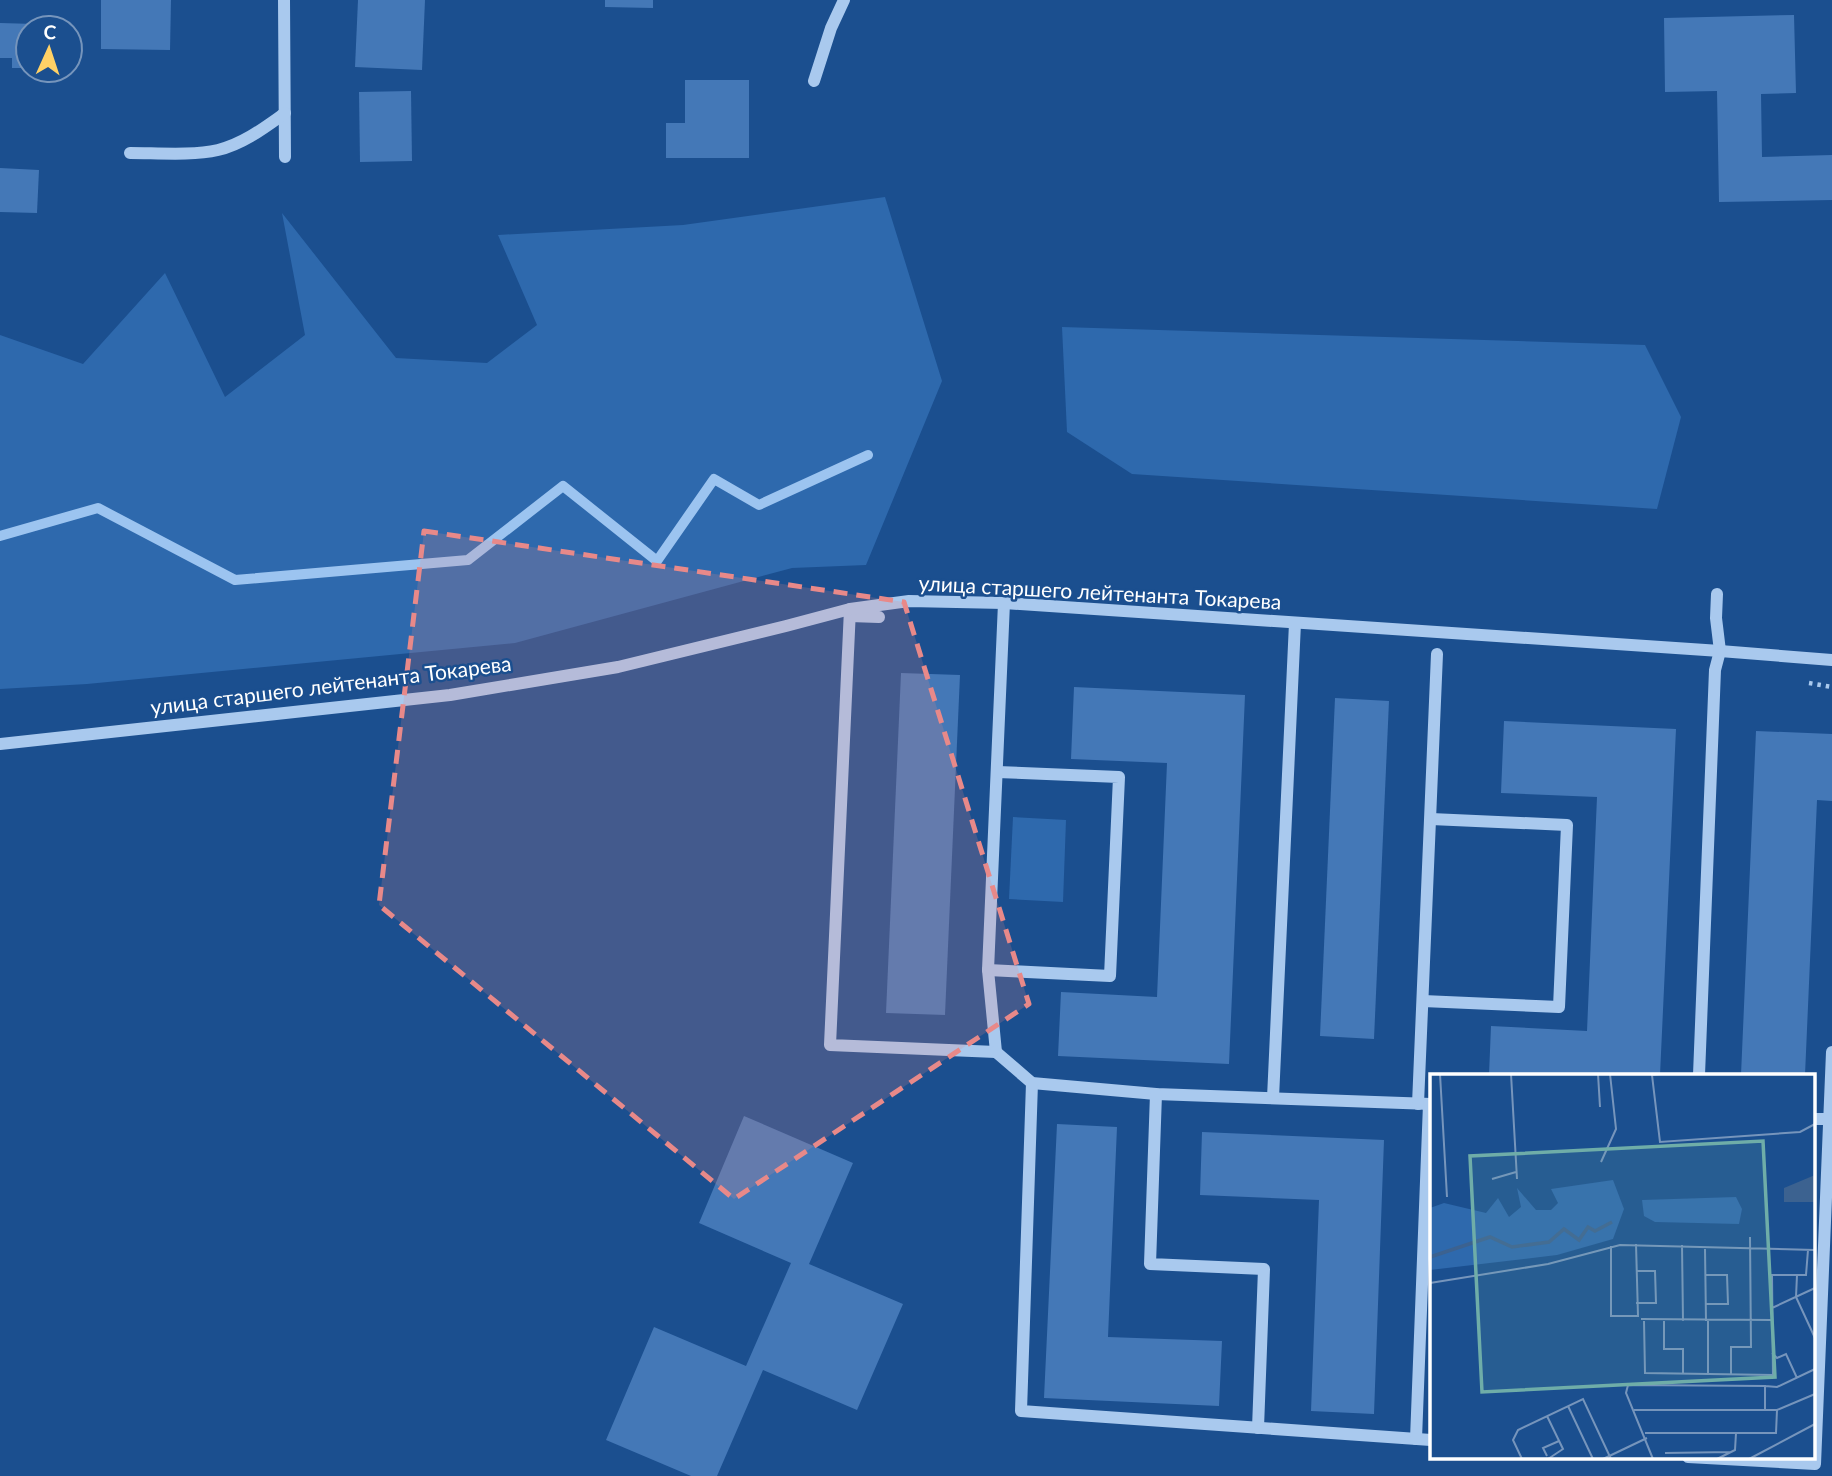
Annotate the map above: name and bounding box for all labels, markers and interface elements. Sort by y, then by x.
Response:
north arrow [14,14,84,84]
text: С [43,20,57,43]
street label: улица старшего лейтенанта Токарева [918,570,1282,613]
street label: улица старшего лейтенанта Токарева [149,650,513,719]
inset map [1430,1074,1814,1458]

